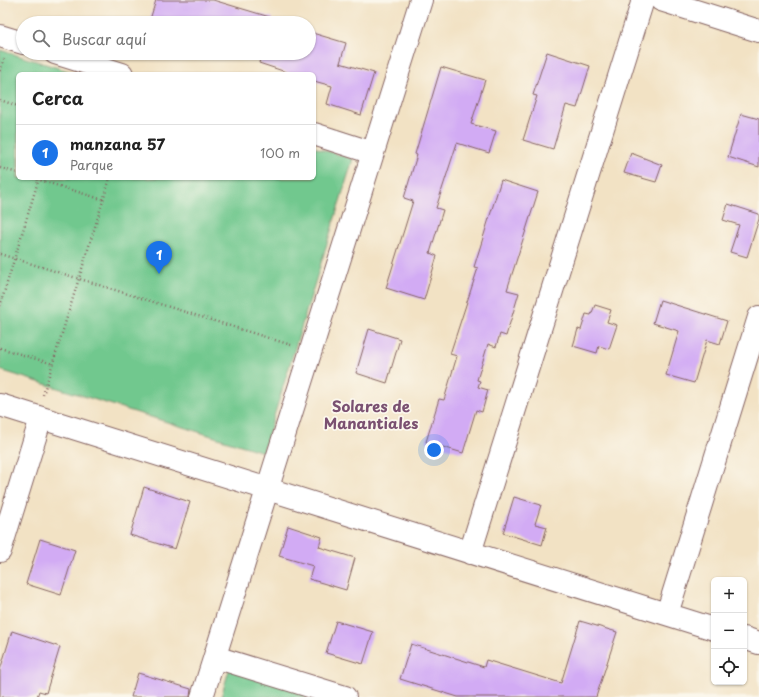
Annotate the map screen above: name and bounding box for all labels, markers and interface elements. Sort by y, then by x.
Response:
search box [16,16,316,60]
icon: search [30,27,52,49]
text: Buscar aquí [62,27,146,50]
text: Cerca [32,85,83,111]
text: manzana 57 [70,132,165,155]
text: 1 [42,143,48,162]
text: 100 m [260,143,300,162]
text: Parque [70,155,113,174]
pin: 1 [146,241,172,274]
district label: Solares de Manantiales [324,394,418,434]
your location [424,440,444,460]
map controls [711,577,747,685]
button: + [711,577,747,613]
button: − [711,613,747,649]
button: locate [711,649,747,685]

